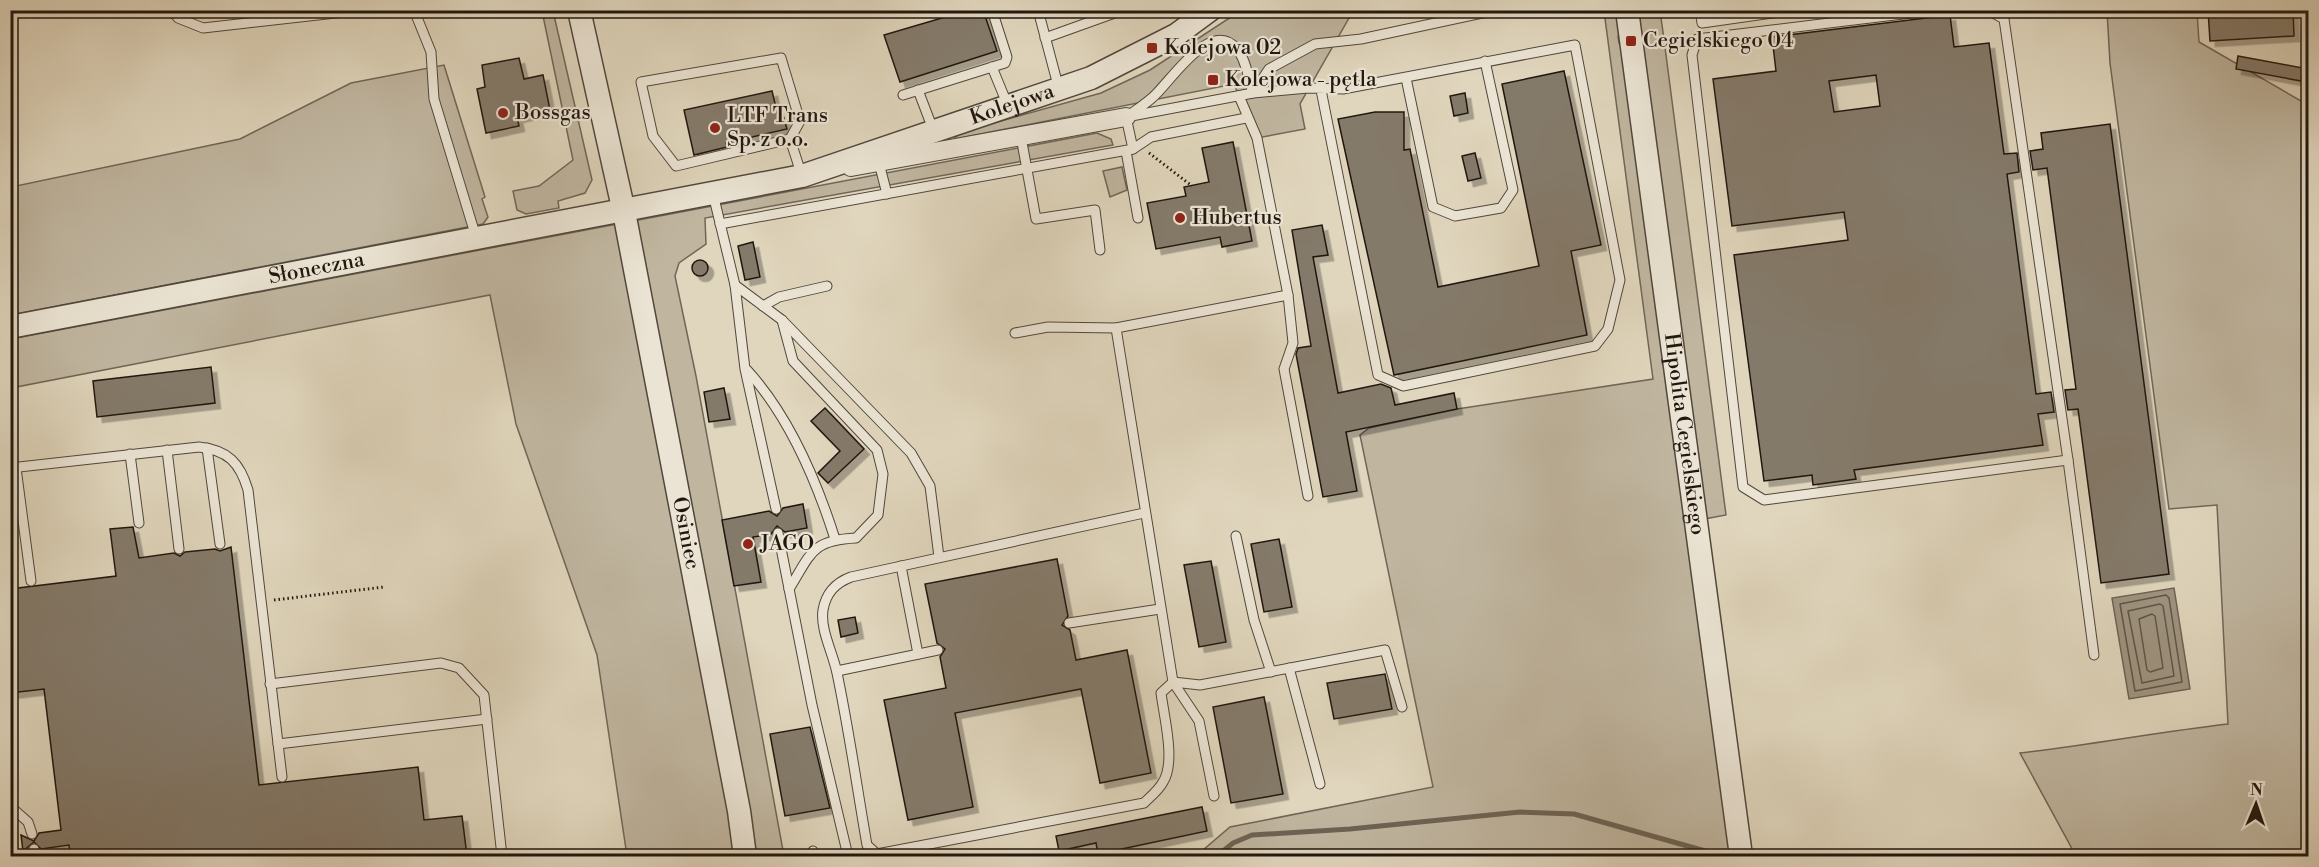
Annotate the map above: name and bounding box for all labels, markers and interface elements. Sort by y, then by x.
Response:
place label: Cegielskiego 04 [1643,28,1794,54]
marker: Cegielskiego 04 [1624,34,1638,48]
place label: Kolejowa 02 [1164,35,1281,61]
marker: Kolejowa 02 [1145,41,1159,55]
place label: Kolejowa - pętla [1225,67,1377,93]
marker: Kolejowa - pętla [1206,73,1220,87]
street label: Kolejowa [966,78,1058,131]
place label: Bossgas [514,100,591,126]
place label: LTF Trans Sp. z o.o. [727,103,828,153]
marker: Bossgas [496,106,510,120]
marker: LTF Trans Sp. z o.o. [708,121,722,135]
place label: Hubertus [1192,205,1282,231]
marker: Hubertus [1173,211,1187,225]
street label: Słoneczna [266,247,367,290]
street label: Hipolita Cegielskiego [1658,332,1711,537]
street label: Osiniec [666,495,705,572]
place label: JAGO [759,531,814,557]
marker: JAGO [741,537,755,551]
north arrow [2226,774,2286,834]
text: N [2250,780,2264,800]

